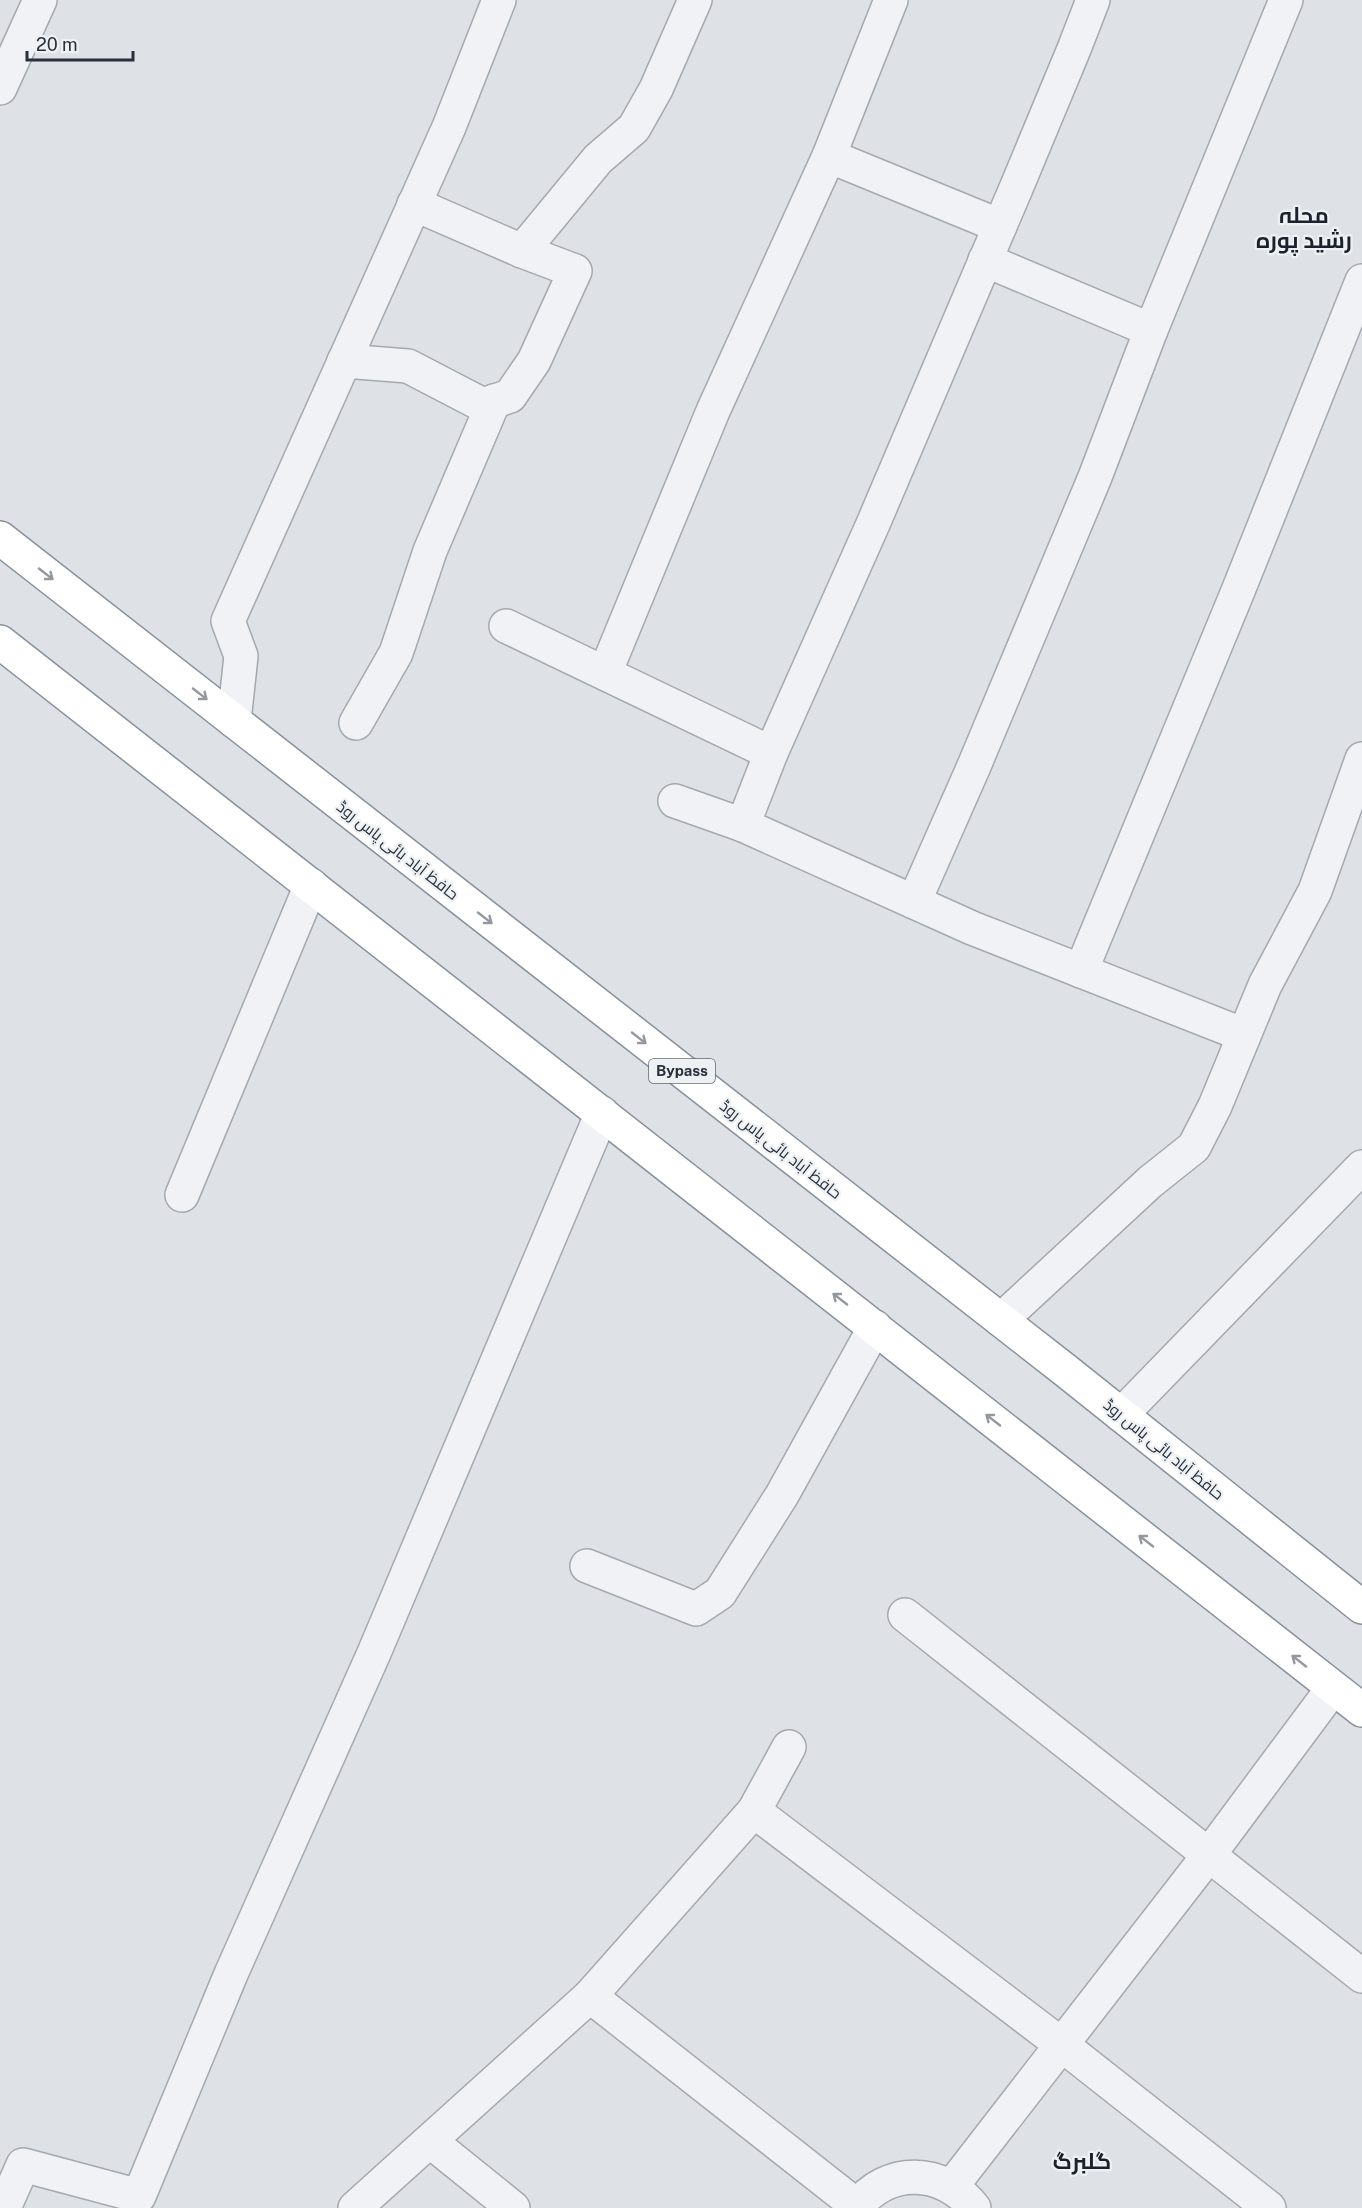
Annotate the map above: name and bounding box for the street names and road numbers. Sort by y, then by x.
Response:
street label: حافظ آباد بائی پاس روڈ [332,797,462,905]
road number: Bypass [649,1059,715,1083]
street label: حافظ آباد بائی پاس روڈ [715,1096,845,1204]
street label: حافظ آباد بائی پاس روڈ [1099,1395,1228,1505]

